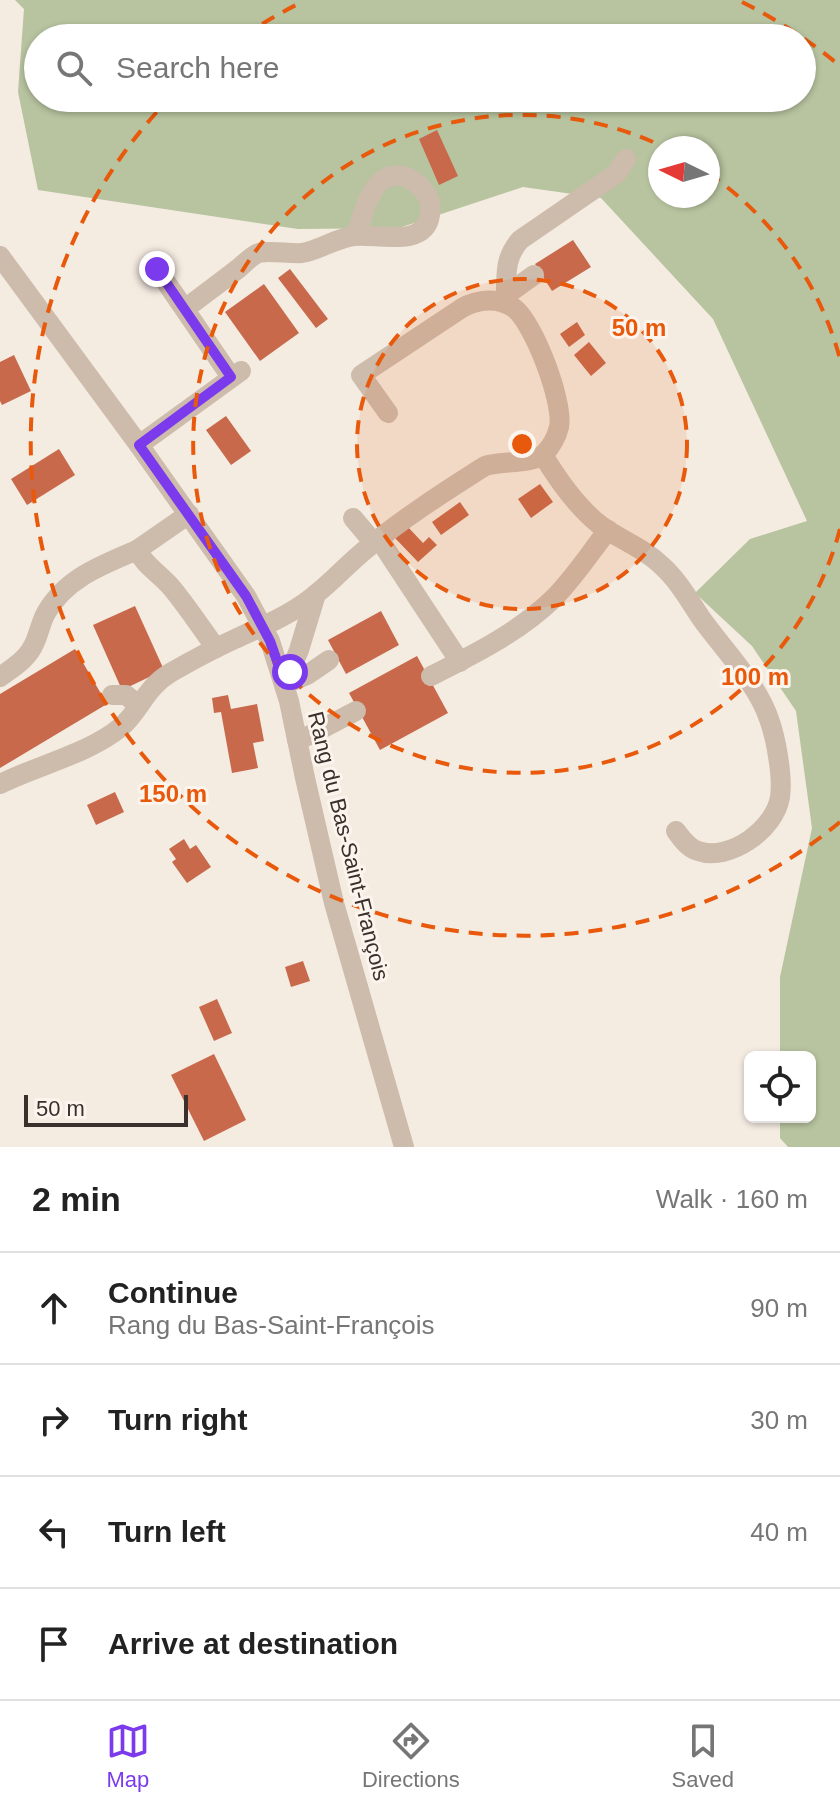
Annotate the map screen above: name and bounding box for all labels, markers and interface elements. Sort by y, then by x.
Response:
search box [24,24,816,112]
icon: search [52,46,96,90]
text: Search here [116,51,279,84]
north arrow [648,136,720,208]
route end [139,251,175,287]
text: 50 m [612,314,666,341]
centre of rings [508,430,536,458]
route start [272,654,308,690]
text: 100 m [721,663,789,690]
street label: Rang du Bas-Saint-François [303,709,394,983]
text: 150 m [139,780,207,807]
map controls [744,1051,816,1123]
button: locate [744,1051,816,1123]
scale bar [24,1091,188,1127]
text: 50 m [36,1096,85,1121]
text: 2 min [32,1180,121,1218]
text: Walk · 160 m [656,1184,808,1214]
text: Continue [108,1276,238,1309]
icon: ahead [32,1286,76,1330]
text: 90 m [750,1293,808,1323]
text: Rang du Bas-Saint-François [108,1310,435,1340]
icon: right [32,1398,76,1442]
text: Turn right [108,1403,247,1436]
text: 30 m [750,1405,808,1435]
icon: left [32,1510,76,1554]
text: Turn left [108,1515,226,1548]
text: 40 m [750,1517,808,1547]
icon: arrive [32,1622,76,1666]
text: Arrive at destination [108,1627,398,1660]
tab: Map [106,1719,150,1793]
tab: Directions [362,1719,460,1793]
tab: Saved [672,1719,734,1793]

